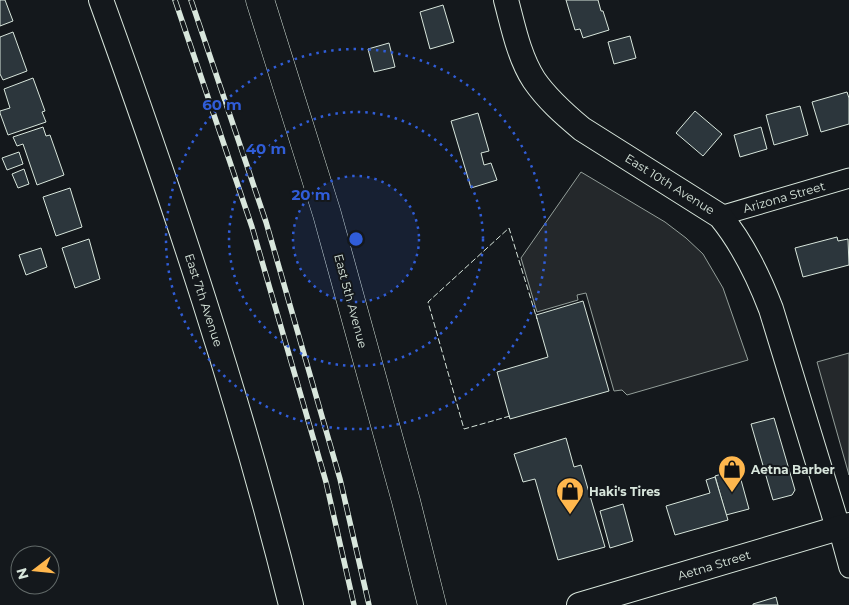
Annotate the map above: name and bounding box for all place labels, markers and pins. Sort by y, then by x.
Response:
centre of rings [347,230,365,248]
shop icon: Aetna Barber [717,454,747,493]
place label: Aetna Barber [750,462,835,477]
shop icon: Haki's Tires [555,476,585,515]
place label: Haki's Tires [589,484,661,499]

